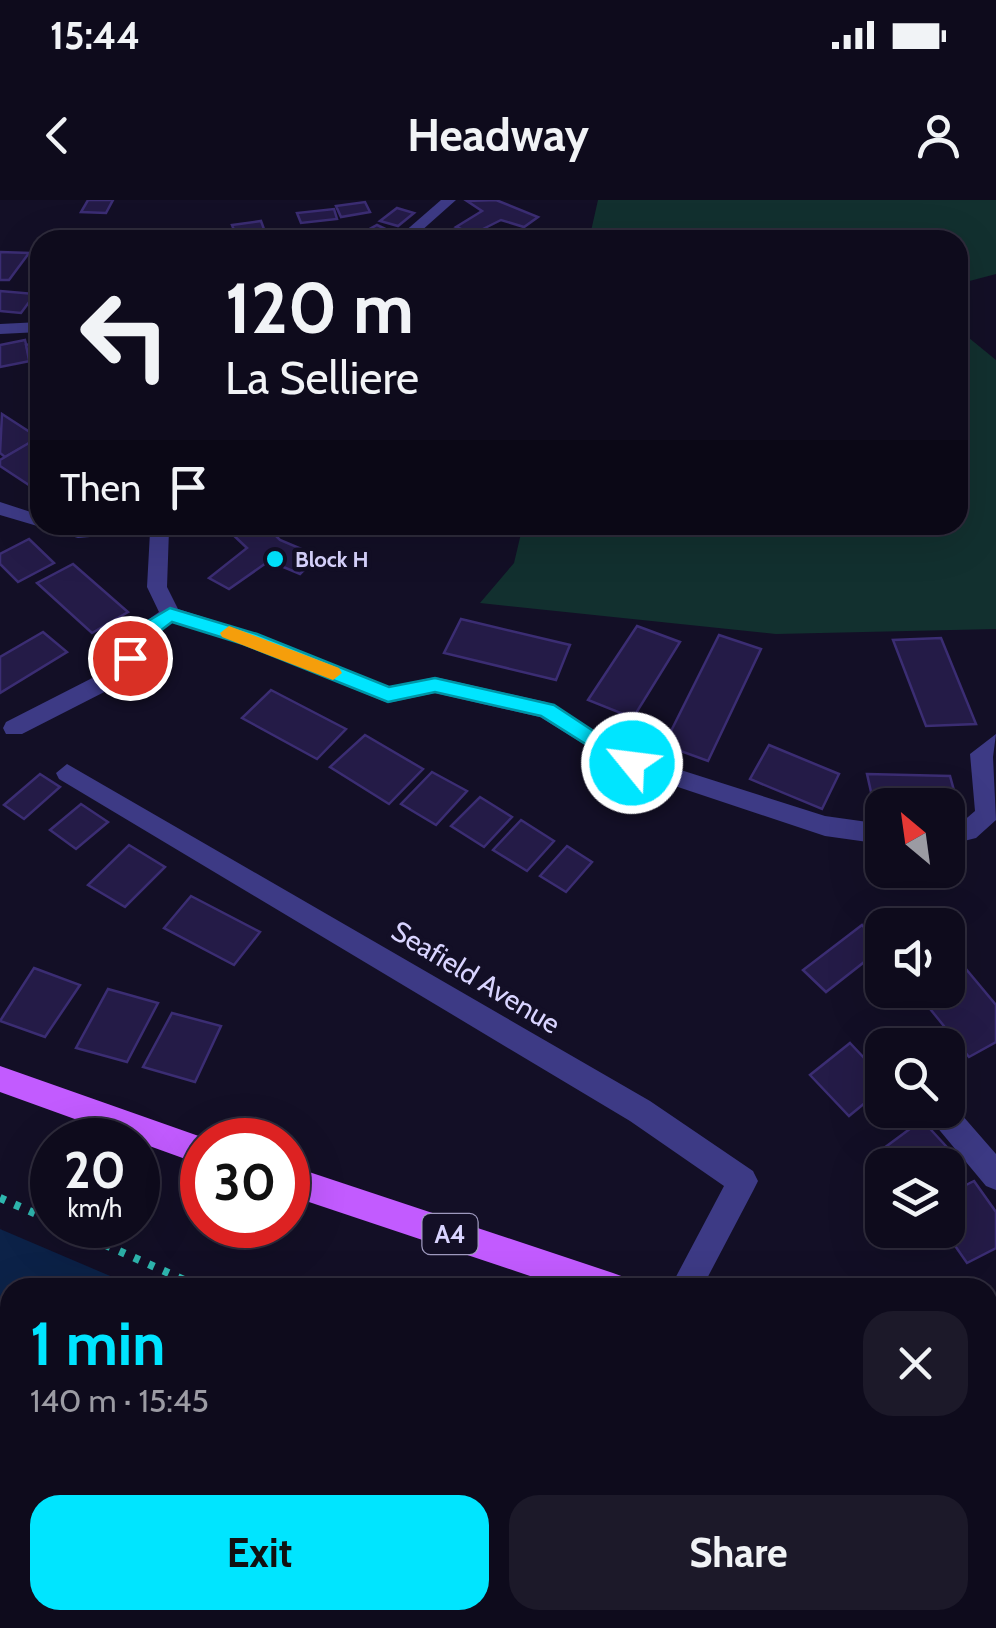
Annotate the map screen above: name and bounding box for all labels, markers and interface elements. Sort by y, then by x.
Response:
text: 15:44 [50,12,140,59]
icon: back [30,108,85,163]
text: Headway [407,108,589,162]
icon: person [911,108,966,163]
text: 120 m [225,265,414,351]
icon: left [60,270,190,400]
text: La Selliere [225,351,419,405]
icon: arrive [161,460,216,515]
text: Then [60,464,141,511]
place label: Block H [295,546,369,573]
marker: Block H [264,548,286,570]
pin [88,616,173,701]
icon: arrive [103,631,158,686]
position arrow [580,711,684,815]
north arrow [865,788,965,888]
map controls [865,788,965,1248]
button: sound [865,908,965,1008]
street label: Seafield Avenue [386,913,566,1041]
button: search [865,1028,965,1128]
speed limit sign: 30 [180,1118,310,1248]
text: 20 [64,1140,126,1201]
button: layers [865,1148,965,1248]
text: km/h [68,1193,122,1223]
road number: A4 [422,1214,478,1254]
text: 1 min [30,1307,165,1380]
button: close [863,1311,968,1416]
text: 140 m · 15:45 [30,1381,209,1420]
button: Exit [30,1495,489,1610]
button: Share [509,1495,968,1610]

